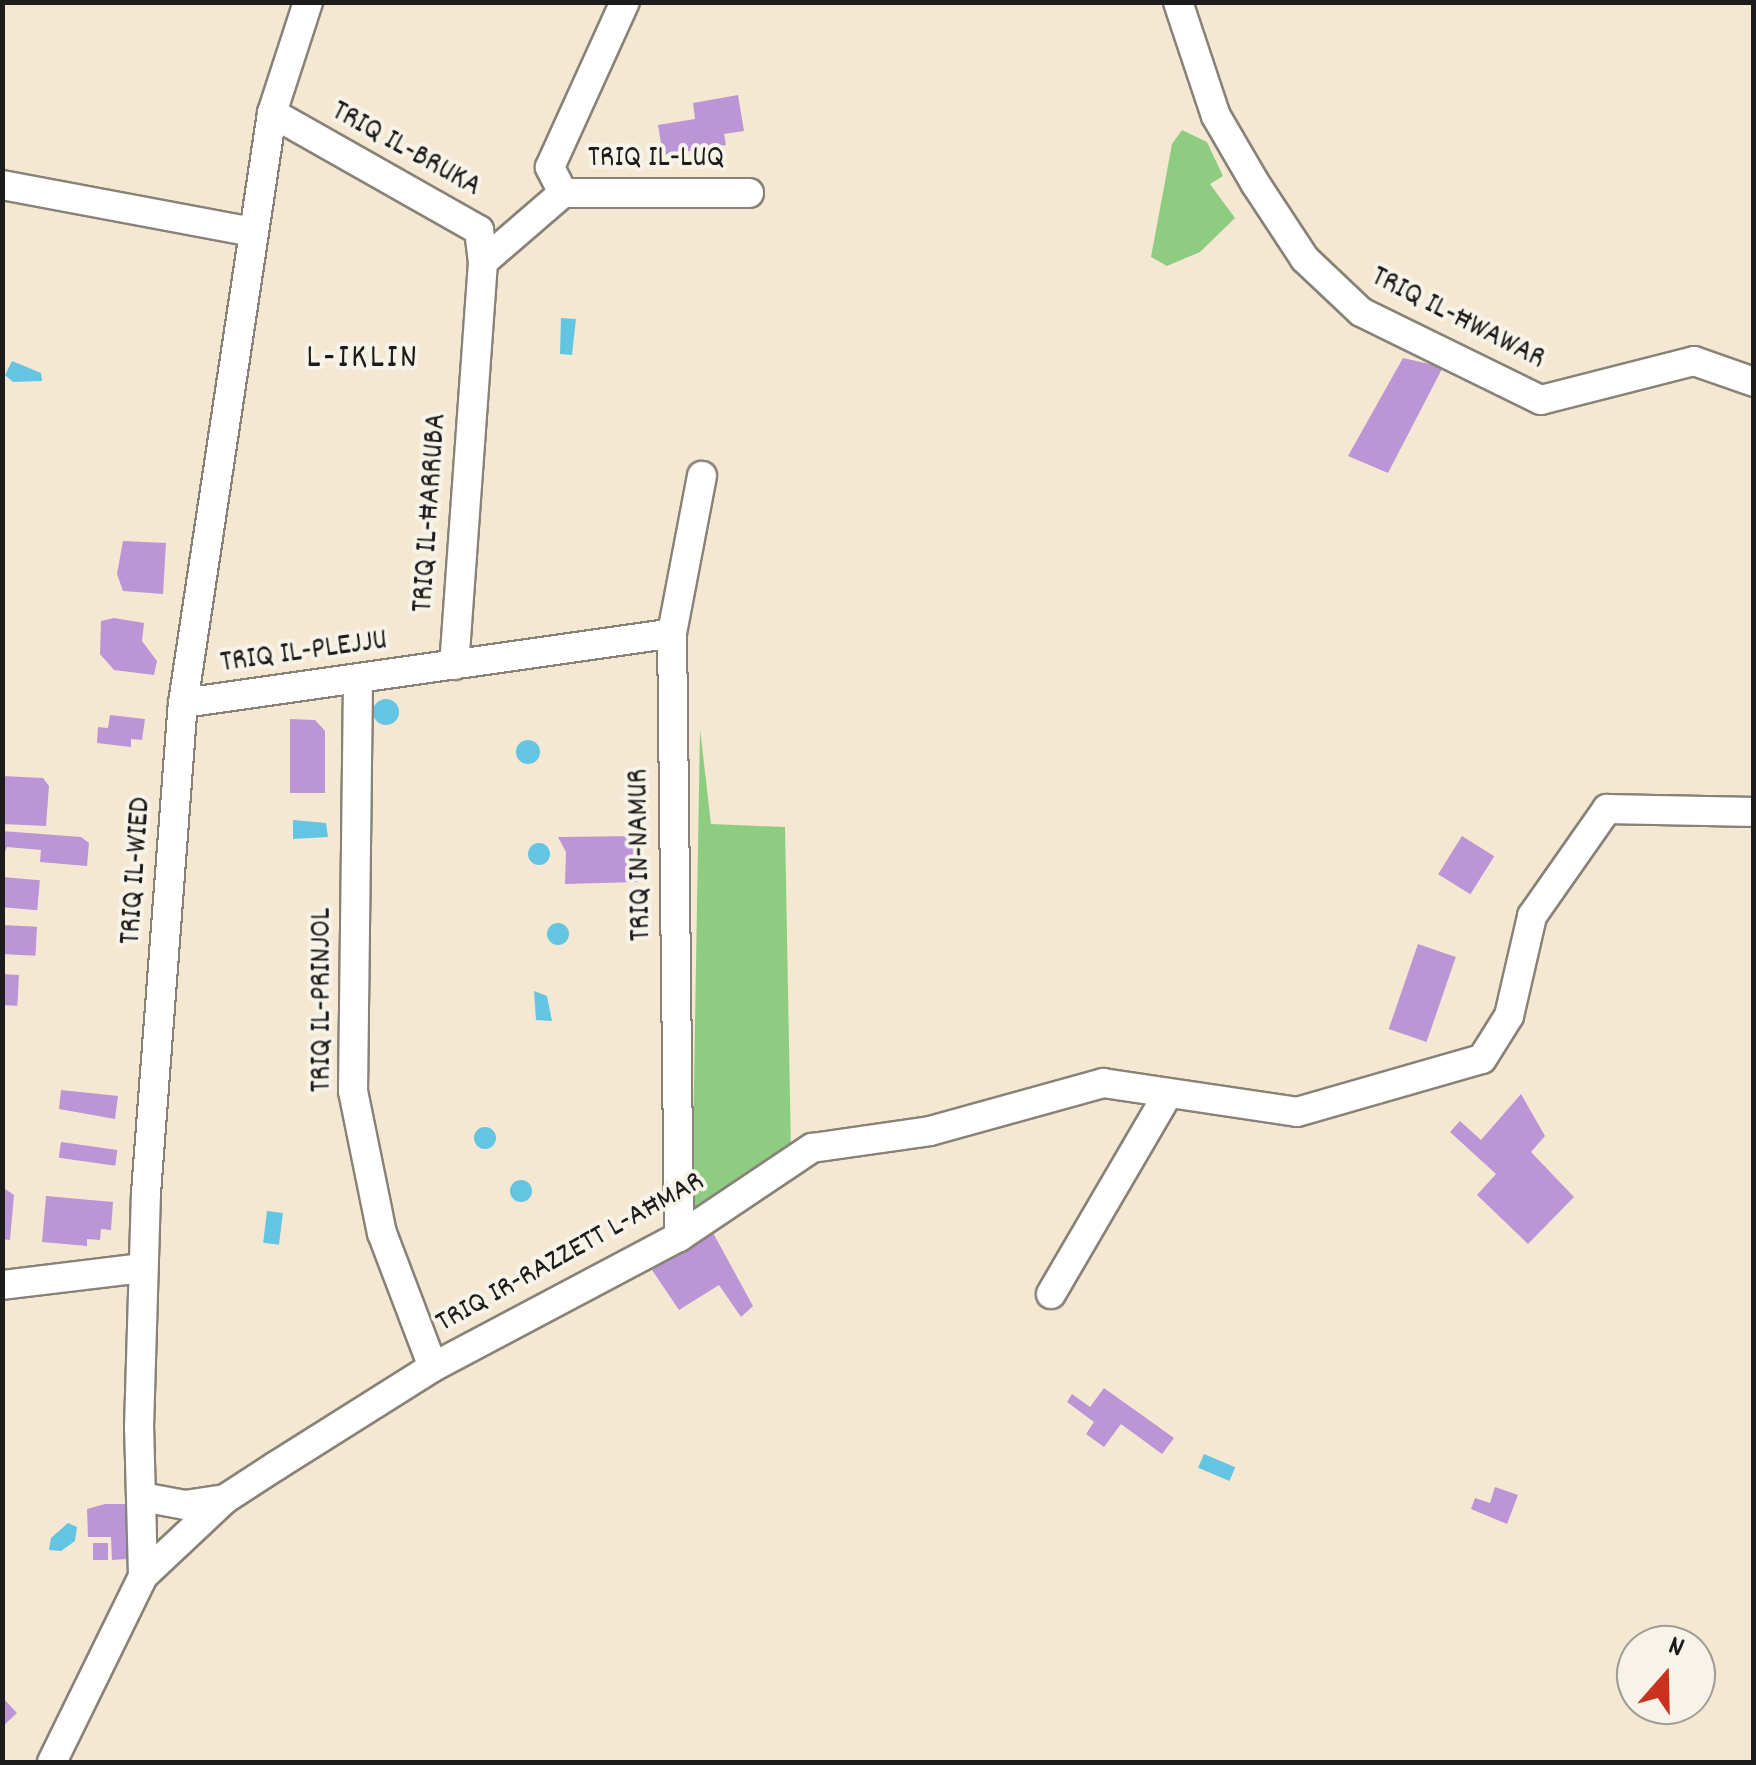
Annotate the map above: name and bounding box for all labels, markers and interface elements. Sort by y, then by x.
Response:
street label: TRIQ IL-BRUKA [324,95,486,207]
street label: TRIQ IL-LUQ [588,142,724,178]
street label: TRIQ IL-ĦWAWAR [1364,261,1550,379]
district label: L-IKLIN [306,338,420,380]
street label: TRIQ IL-ĦARRUBA [407,412,457,614]
street label: TRIQ IL-PLEJJU [218,624,390,684]
street label: TRIQ IN-NAMUR [622,768,662,942]
street label: TRIQ IL-WIED [115,796,161,946]
street label: TRIQ IL-PRINJOL [306,908,342,1092]
street label: TRIQ IR-RAZZETT L-AĦMAR [431,1165,711,1343]
north arrow [1616,1625,1716,1725]
text: N [1662,1628,1689,1670]

